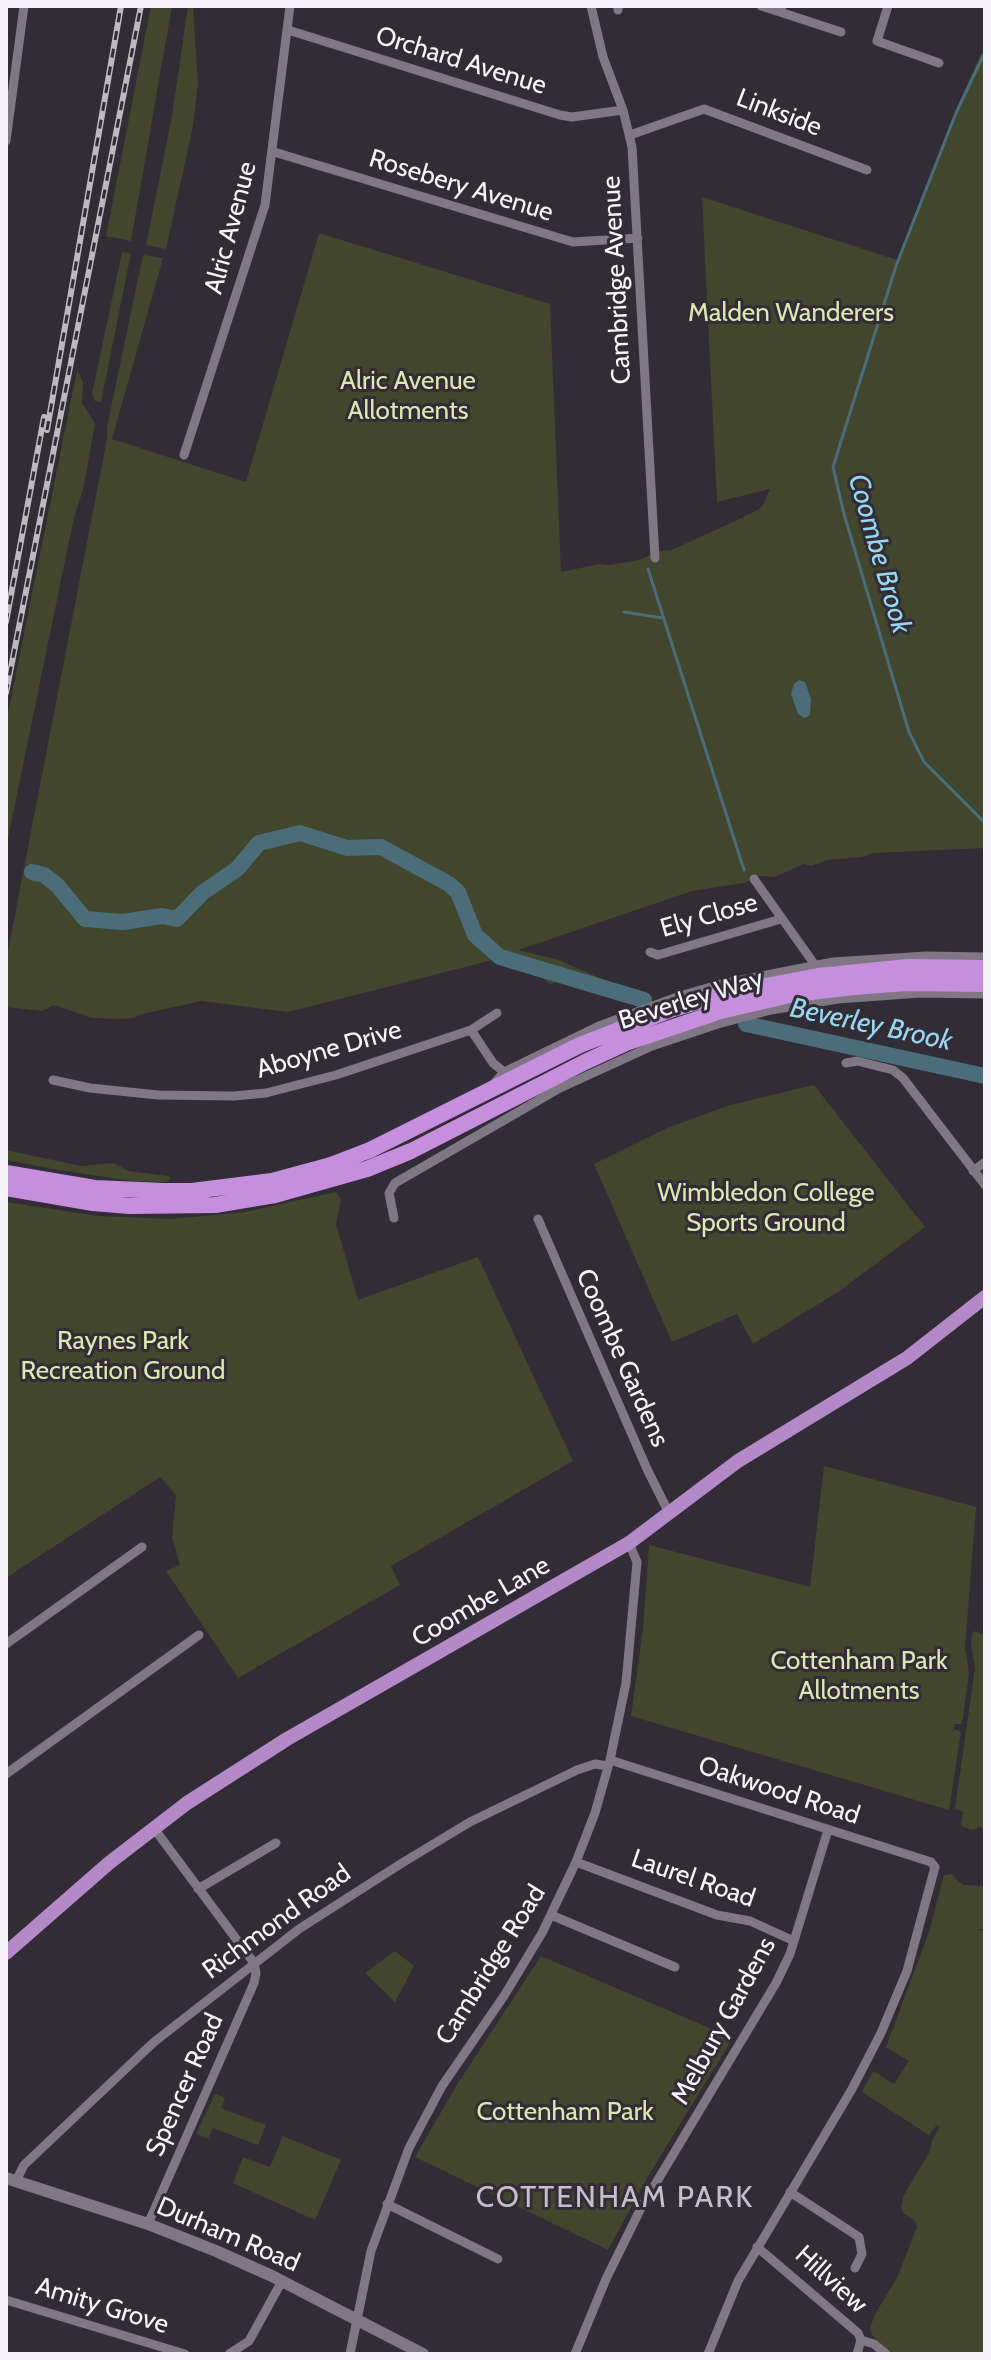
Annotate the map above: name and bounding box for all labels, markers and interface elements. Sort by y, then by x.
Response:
street label: Orchard Avenue [372,20,550,102]
street label: Linkside [732,83,826,143]
street label: Rosebery Avenue [365,143,557,229]
street label: Alric Avenue [198,158,264,298]
street label: Cambridge Avenue [596,175,638,385]
park label: Malden Wanderers [688,297,894,329]
park label: Alric Avenue Allotments [340,365,476,426]
water label: Coombe Brook [840,470,918,638]
street label: Ely Close [657,887,761,945]
street label: Beverley Way [615,963,767,1037]
water label: Beverley Brook [787,991,955,1059]
street label: Aboyne Drive [253,1014,405,1086]
park label: Wimbledon College Sports Ground [657,1177,875,1238]
street label: Coombe Gardens [569,1264,675,1452]
park label: Raynes Park Recreation Ground [21,1325,225,1386]
street label: Coombe Lane [407,1550,555,1654]
park label: Cottenham Park Allotments [770,1645,948,1706]
street label: Oakwood Road [694,1750,864,1832]
street label: Laurel Road [627,1843,759,1915]
street label: Richmond Road [197,1858,357,1986]
street label: Cambridge Road [429,1879,553,2051]
street label: Melbury Gardens [665,1932,783,2110]
street label: Spencer Road [140,2009,230,2161]
park label: Cottenham Park [476,2096,654,2128]
district label: COTTENHAM PARK [476,2180,754,2216]
street label: Durham Road [152,2191,304,2279]
street label: Hillview [789,2240,873,2320]
street label: Amity Grove [32,2271,172,2341]

